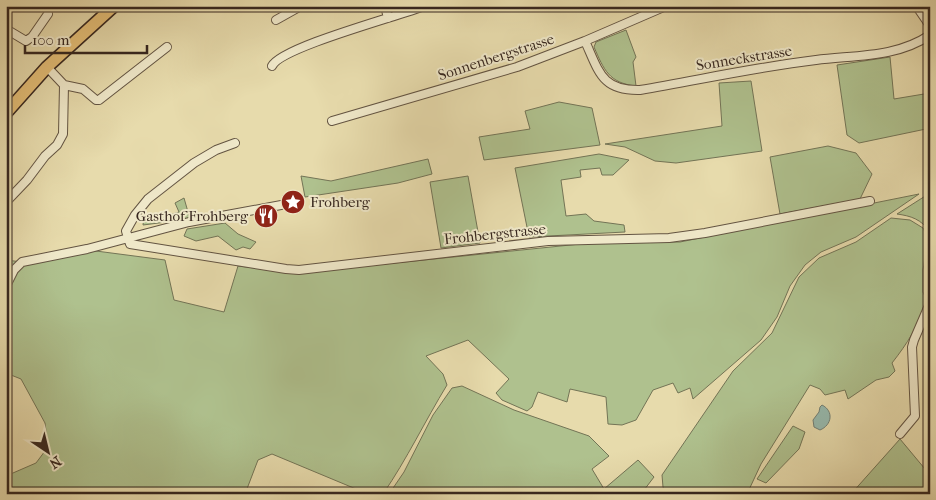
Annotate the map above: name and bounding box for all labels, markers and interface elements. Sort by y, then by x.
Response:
scale bar [25,22,148,54]
street label: Sonnenbergstrasse [436,30,557,84]
text: 100 m [32,31,70,49]
street label: Sonneckstrasse [695,41,794,74]
place icon: Frohberg [280,189,306,215]
place label: Frohberg [310,193,371,211]
restaurant icon: Gasthof Frohberg [253,203,279,229]
place label: Gasthof Frohberg [136,207,249,225]
street label: Frohbergstrasse [443,220,547,248]
north arrow [22,428,72,478]
text: N [46,452,64,472]

